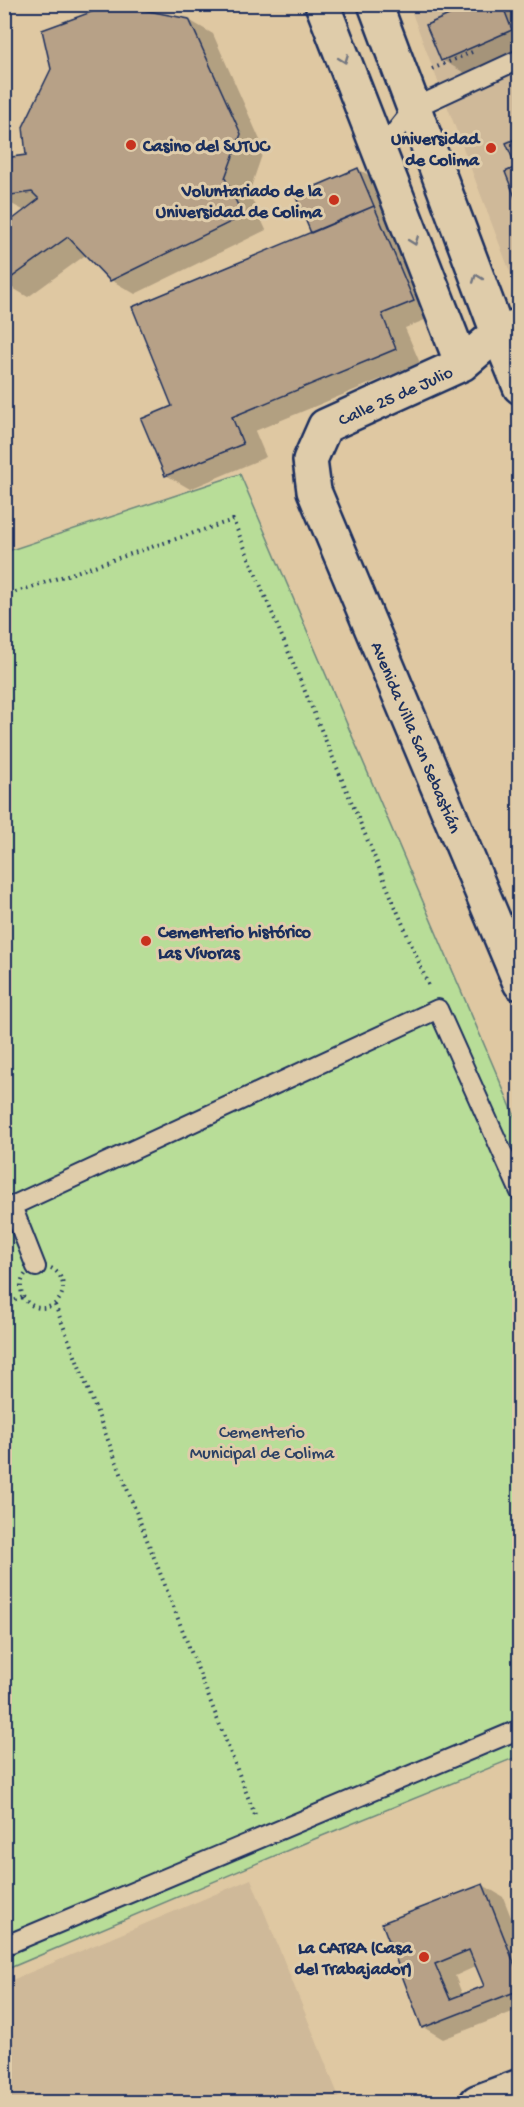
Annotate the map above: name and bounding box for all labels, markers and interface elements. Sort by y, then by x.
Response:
one-way arrow [336,53,349,64]
place label: Universidad de Colima [391,130,481,172]
place label: Casino del SUTUC [142,137,272,158]
marker: Casino del SUTUC [124,138,138,152]
marker: Universidad de Colima [484,141,498,155]
place label: Voluntariado de la Universidad de Colima [156,182,323,224]
marker: Voluntariado de la Universidad de Colima [327,193,341,207]
one-way arrow [407,235,419,246]
one-way arrow [472,273,485,284]
street label: Calle 25 de Julio [336,363,457,432]
street label: Avenida Villa San Sebastián [365,639,465,837]
place label: Cementerio histórico Las Vívoras [157,923,311,965]
marker: Cementerio histórico Las Vívoras [139,934,153,948]
park label: Cementerio Municipal de Colima [190,1423,335,1465]
place label: La CATRA (Casa del Trabajador) [295,1939,413,1981]
marker: La CATRA (Casa del Trabajador) [417,1950,431,1964]

